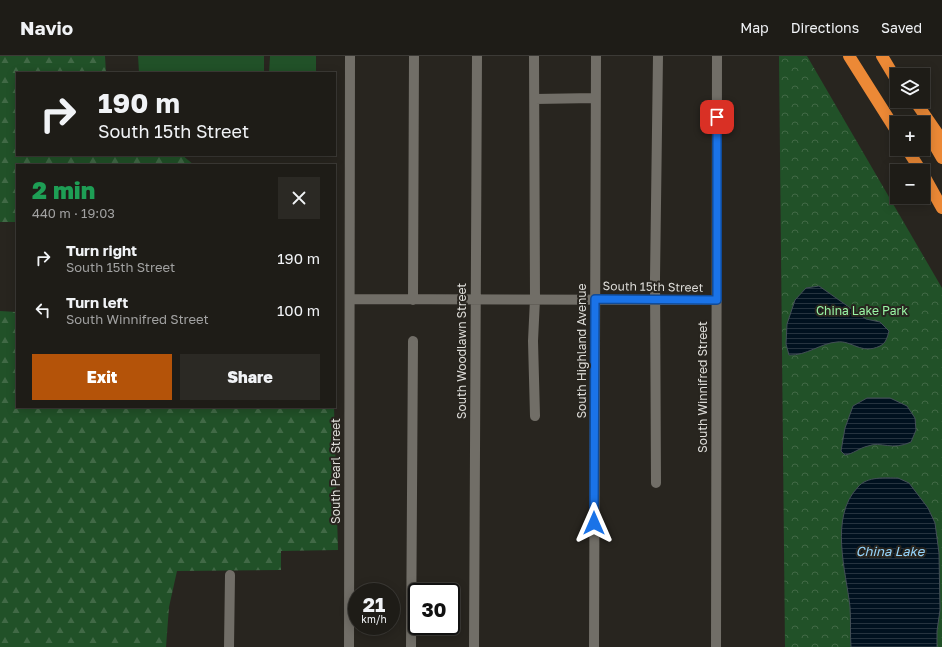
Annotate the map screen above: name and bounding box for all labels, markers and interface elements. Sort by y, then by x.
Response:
text: Navio [20,16,73,39]
text: Map [740,19,769,36]
text: Directions [791,19,859,36]
text: Saved [881,19,922,36]
map controls [890,68,930,204]
button: layers [890,68,930,108]
text: 190 m [98,86,180,119]
icon: right [32,88,84,140]
pin [700,100,734,134]
icon: arrive [706,106,728,128]
button: + [890,116,930,156]
text: South 15th Street [98,120,249,142]
button: − [890,164,930,204]
text: 2 min [32,175,95,204]
button: close [278,177,320,219]
text: 440 m · 19:03 [32,205,115,221]
text: Turn right [66,241,137,259]
icon: right [32,247,54,269]
text: 190 m [277,249,320,267]
text: South 15th Street [66,259,175,275]
street label: South 15th Street [602,278,704,295]
street label: South Woodlawn Street [454,283,469,419]
street label: South Highland Avenue [574,283,589,419]
text: Turn left [66,293,128,311]
icon: left [32,299,54,321]
text: 100 m [277,301,320,319]
park label: China Lake Park [816,303,908,318]
text: South Winnifred Street [66,311,209,327]
street label: South Winnifred Street [695,321,710,453]
button: Exit [32,354,172,400]
button: Share [180,354,320,400]
street label: South Pearl Street [328,418,343,524]
position arrow [573,502,615,544]
water label: China Lake [856,543,926,559]
speed limit sign: 30 [408,583,460,635]
text: 21 [363,592,385,616]
text: km/h [361,613,387,625]

